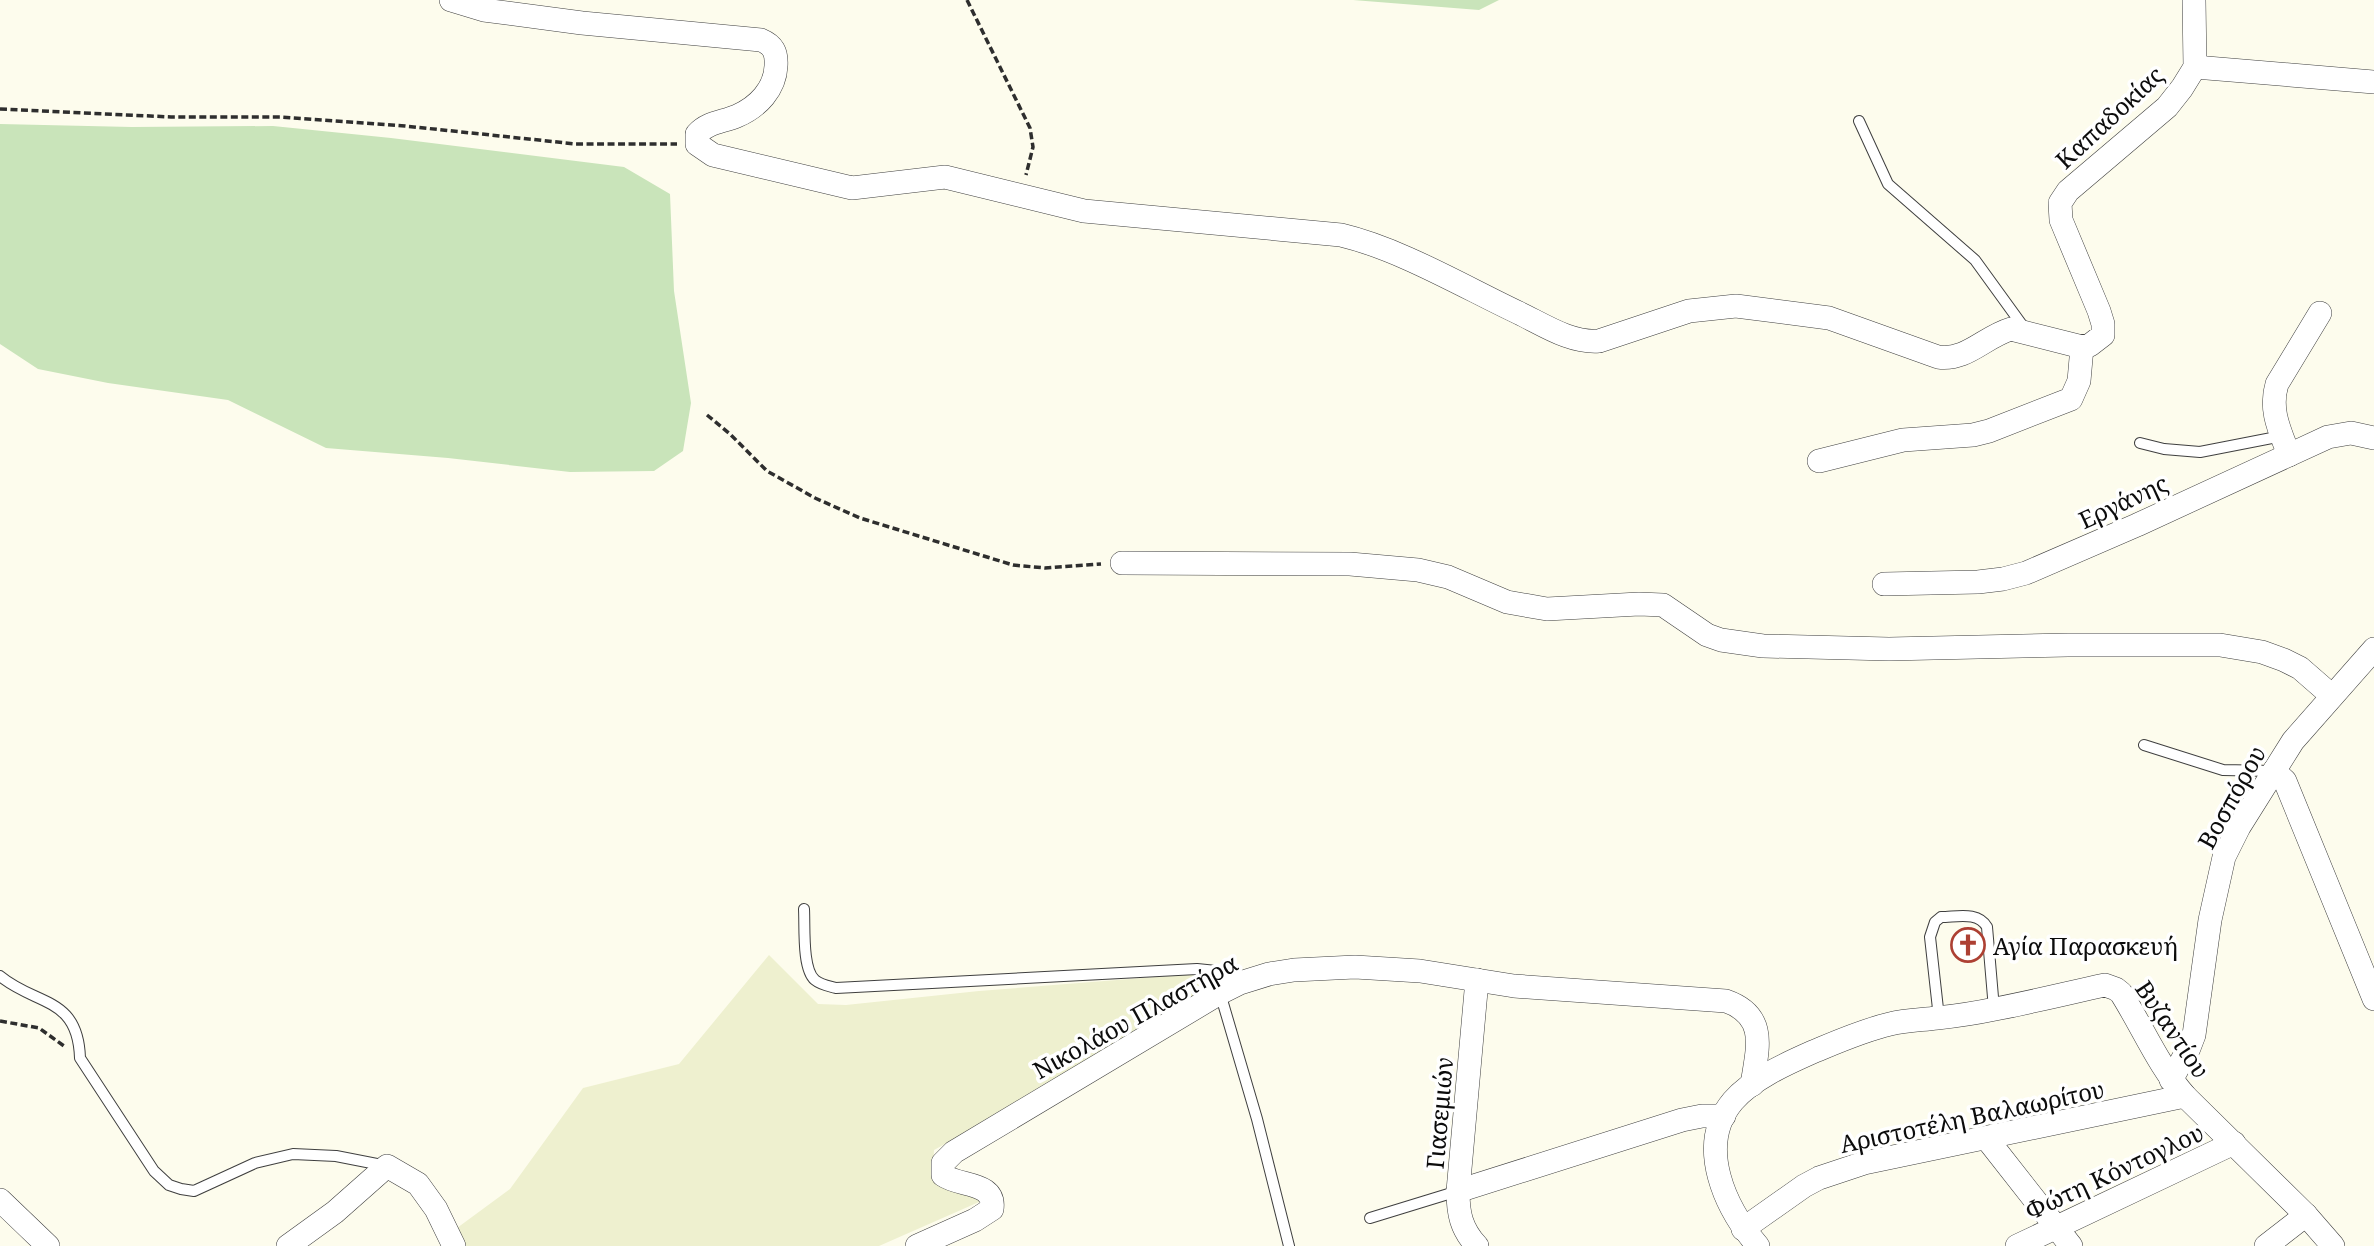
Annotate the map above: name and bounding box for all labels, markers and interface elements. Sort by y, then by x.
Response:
street label: Καπαδοκίας [2048,58,2170,176]
street label: Εργάνης [2073,466,2173,536]
street label: Βοσπόρου [2189,740,2273,854]
church icon: Αγία Παρασκευή [1949,926,1987,964]
place label: Αγία Παρασκευή [1993,929,2178,962]
street label: Νικολάου Πλαστήρα [1027,946,1243,1086]
street label: Βυζαντίου [2128,974,2218,1084]
street label: Γιασεμιών [1418,1056,1460,1170]
street label: Αριστοτέλη Βαλαωρίτου [1837,1072,2107,1160]
street label: Φώτη Κόντογλου [2019,1115,2209,1227]

